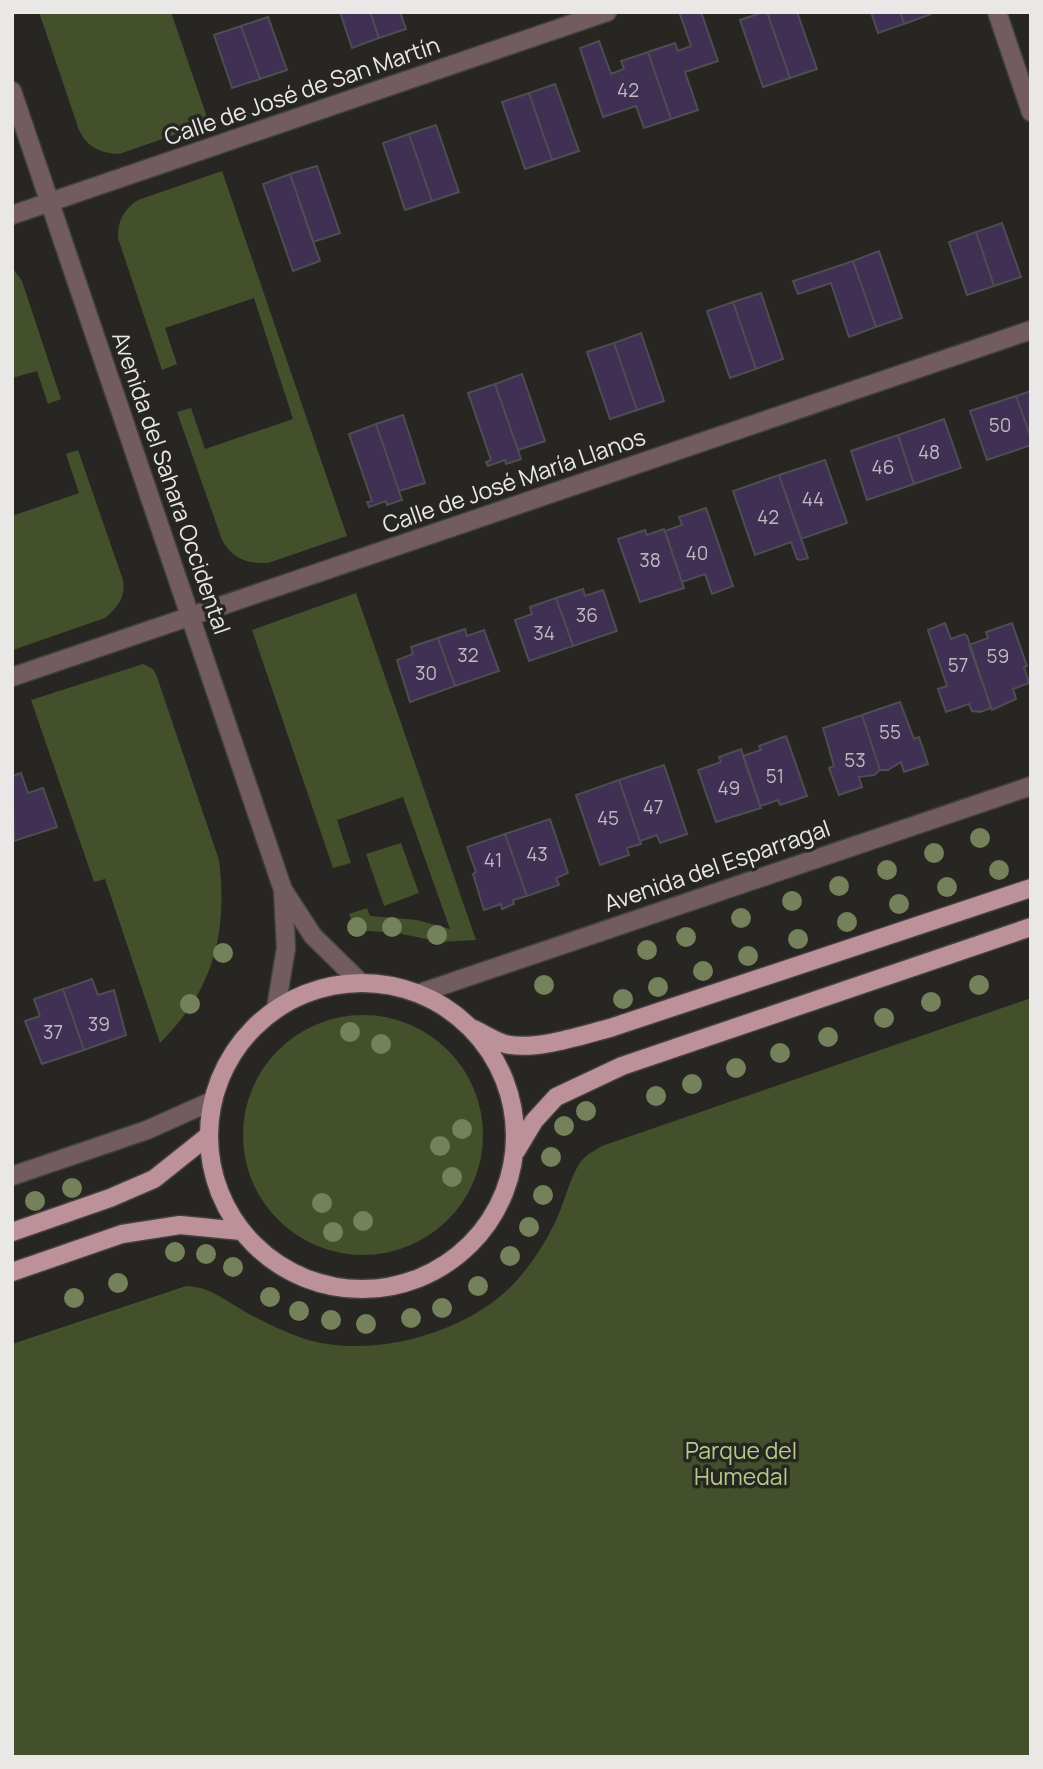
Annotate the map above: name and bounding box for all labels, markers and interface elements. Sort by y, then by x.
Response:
street label: Calle de José de San Martín [160,28,444,152]
house number: 42 [617,77,639,103]
street label: Avenida del Sahara Occidental [105,327,239,638]
house number: 50 [989,412,1011,438]
street label: Calle de José María Llanos [378,420,649,540]
house number: 48 [918,439,940,465]
house number: 46 [872,454,895,480]
house number: 44 [802,486,824,512]
house number: 42 [757,504,779,530]
house number: 40 [686,540,708,566]
house number: 38 [639,547,661,573]
house number: 36 [576,602,598,628]
house number: 34 [533,620,555,646]
house number: 32 [457,642,479,668]
house number: 59 [987,643,1009,669]
house number: 57 [948,652,968,678]
house number: 30 [415,660,437,686]
house number: 55 [879,719,901,745]
house number: 53 [844,747,866,773]
house number: 51 [766,763,784,789]
house number: 49 [718,775,740,801]
house number: 47 [643,794,663,820]
house number: 45 [597,805,619,831]
street label: Avenida del Esparragal [599,811,834,919]
house number: 43 [526,841,548,867]
house number: 41 [484,847,502,873]
house number: 39 [88,1011,110,1037]
house number: 37 [43,1019,63,1045]
park label: Parque del Humedal [685,1434,797,1492]

